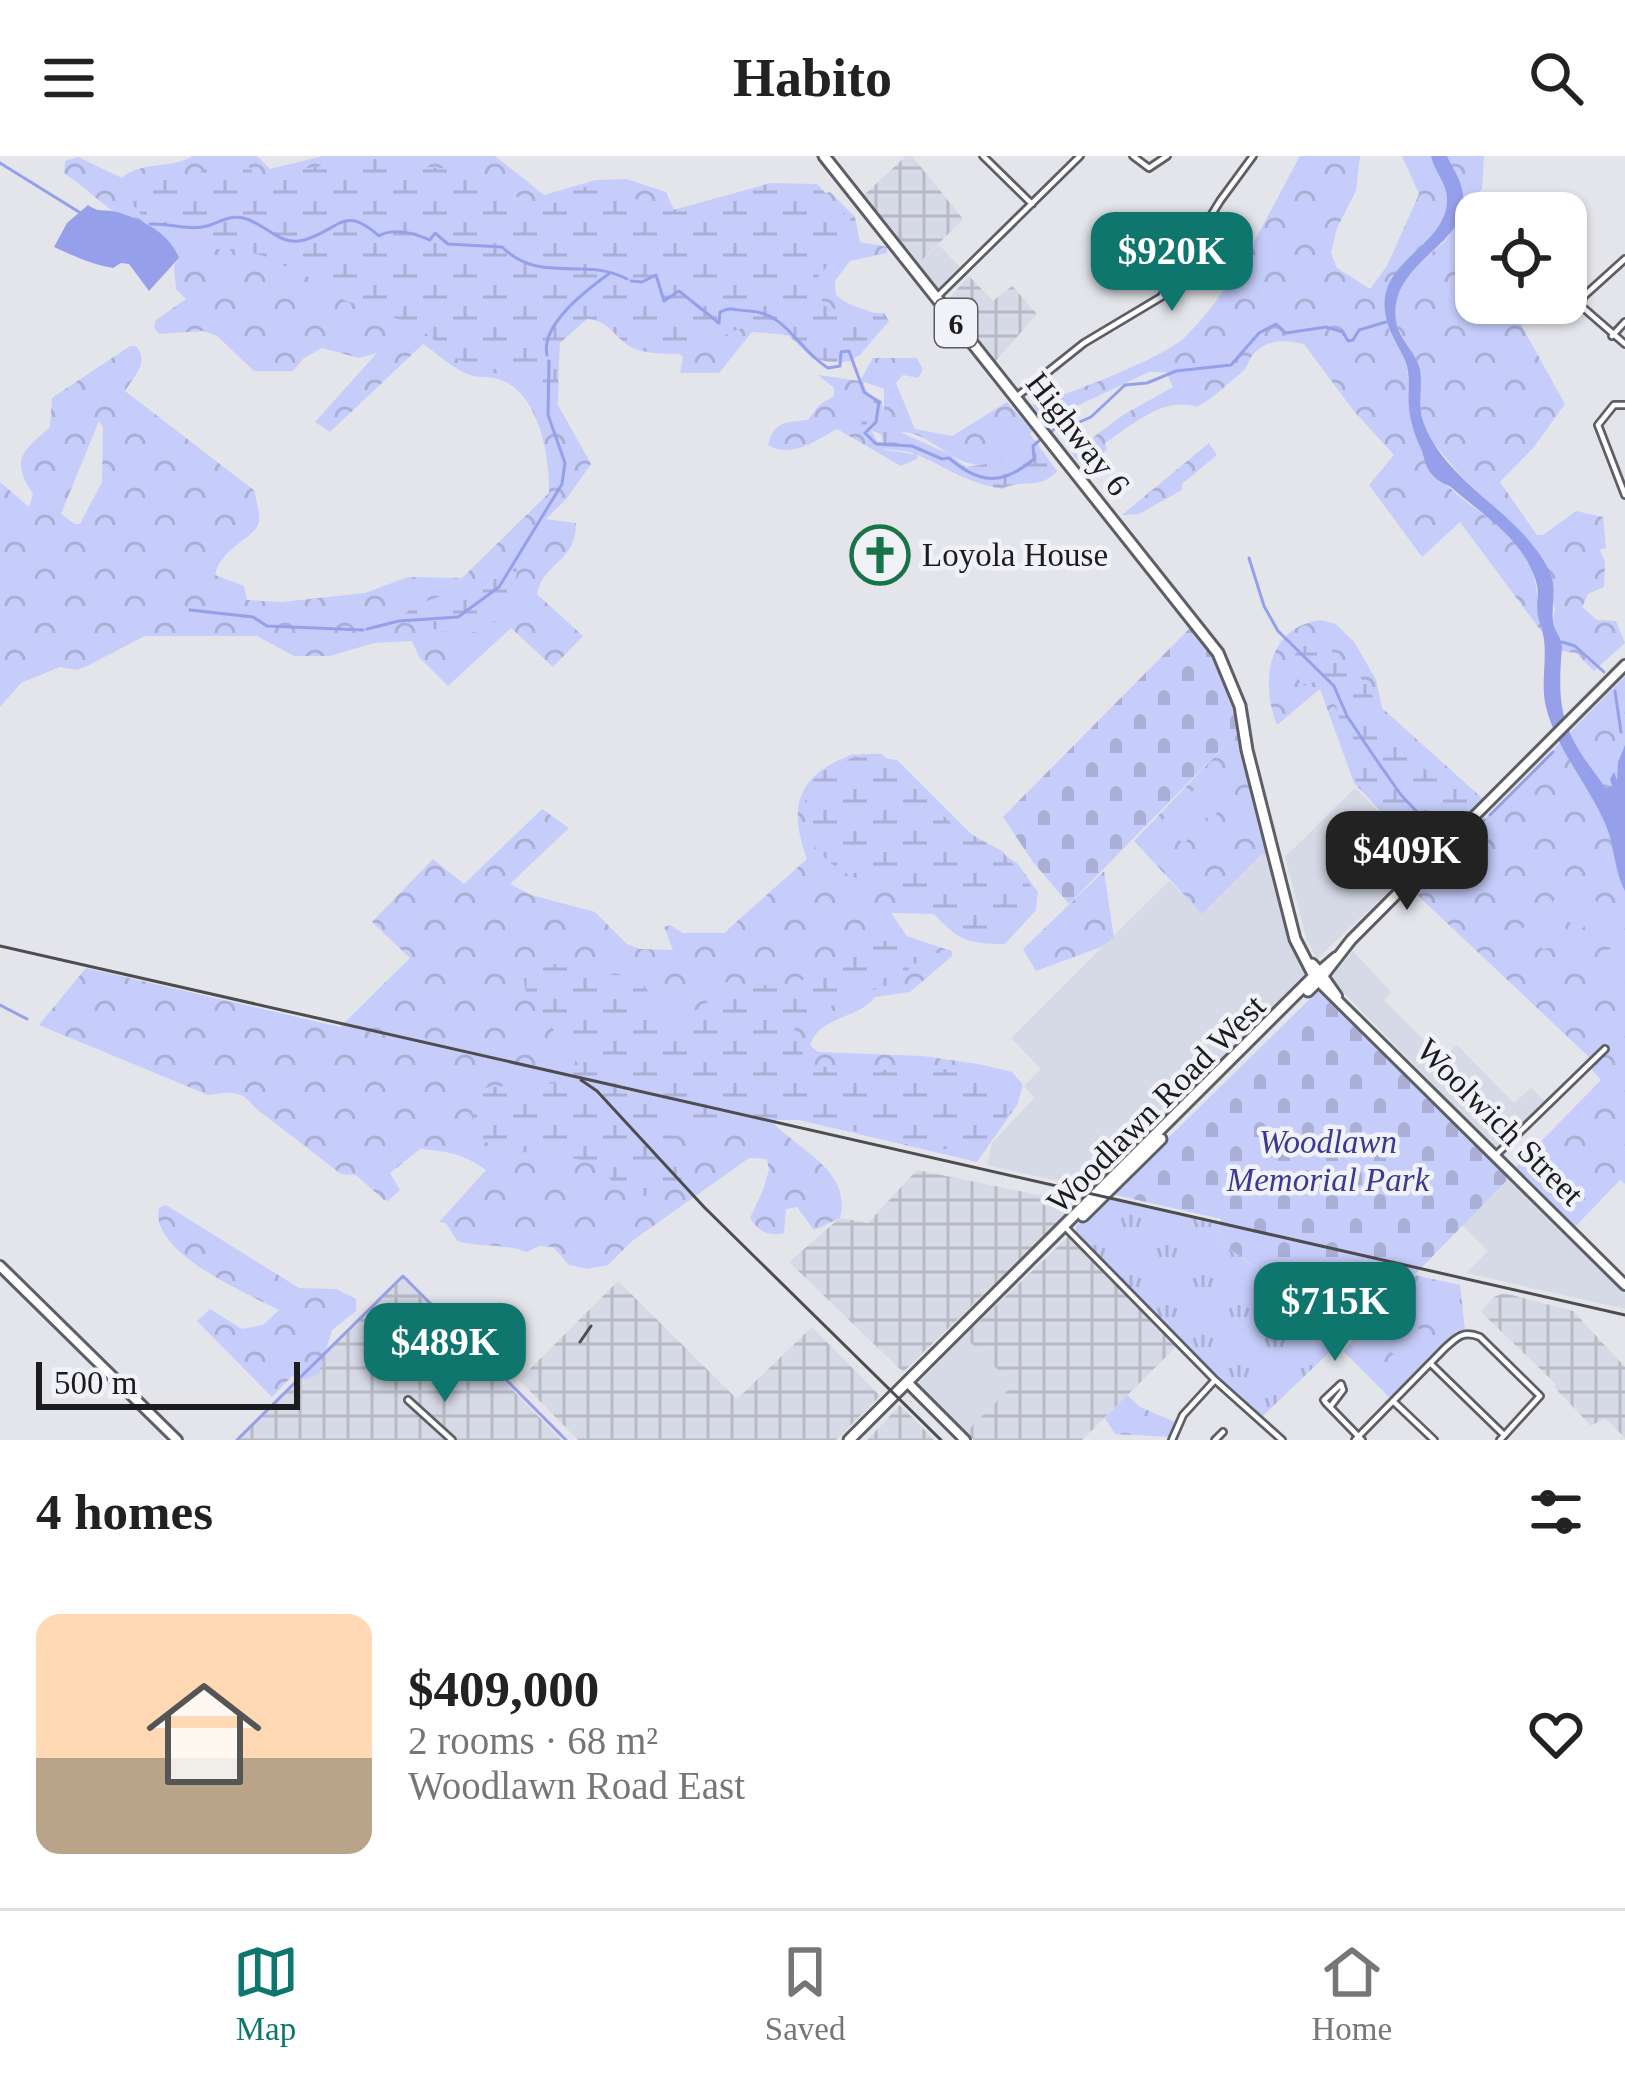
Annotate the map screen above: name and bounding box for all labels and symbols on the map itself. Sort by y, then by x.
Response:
pin: $920K [1088,212,1256,314]
road number: 6 [935,299,977,347]
street label: Highway 6 [1019,365,1137,503]
church icon: Loyola House [849,524,911,586]
place label: Loyola House [922,537,1108,573]
pin: $409K [1323,811,1491,913]
street label: Woodlawn Road West [1040,988,1272,1220]
street label: Woolwich Street [1409,1031,1591,1213]
park label: Woodlawn Memorial Park [1226,1124,1431,1198]
pin: $715K [1251,1262,1419,1364]
pin: $489K [361,1303,529,1405]
scale bar [36,1356,300,1409]

